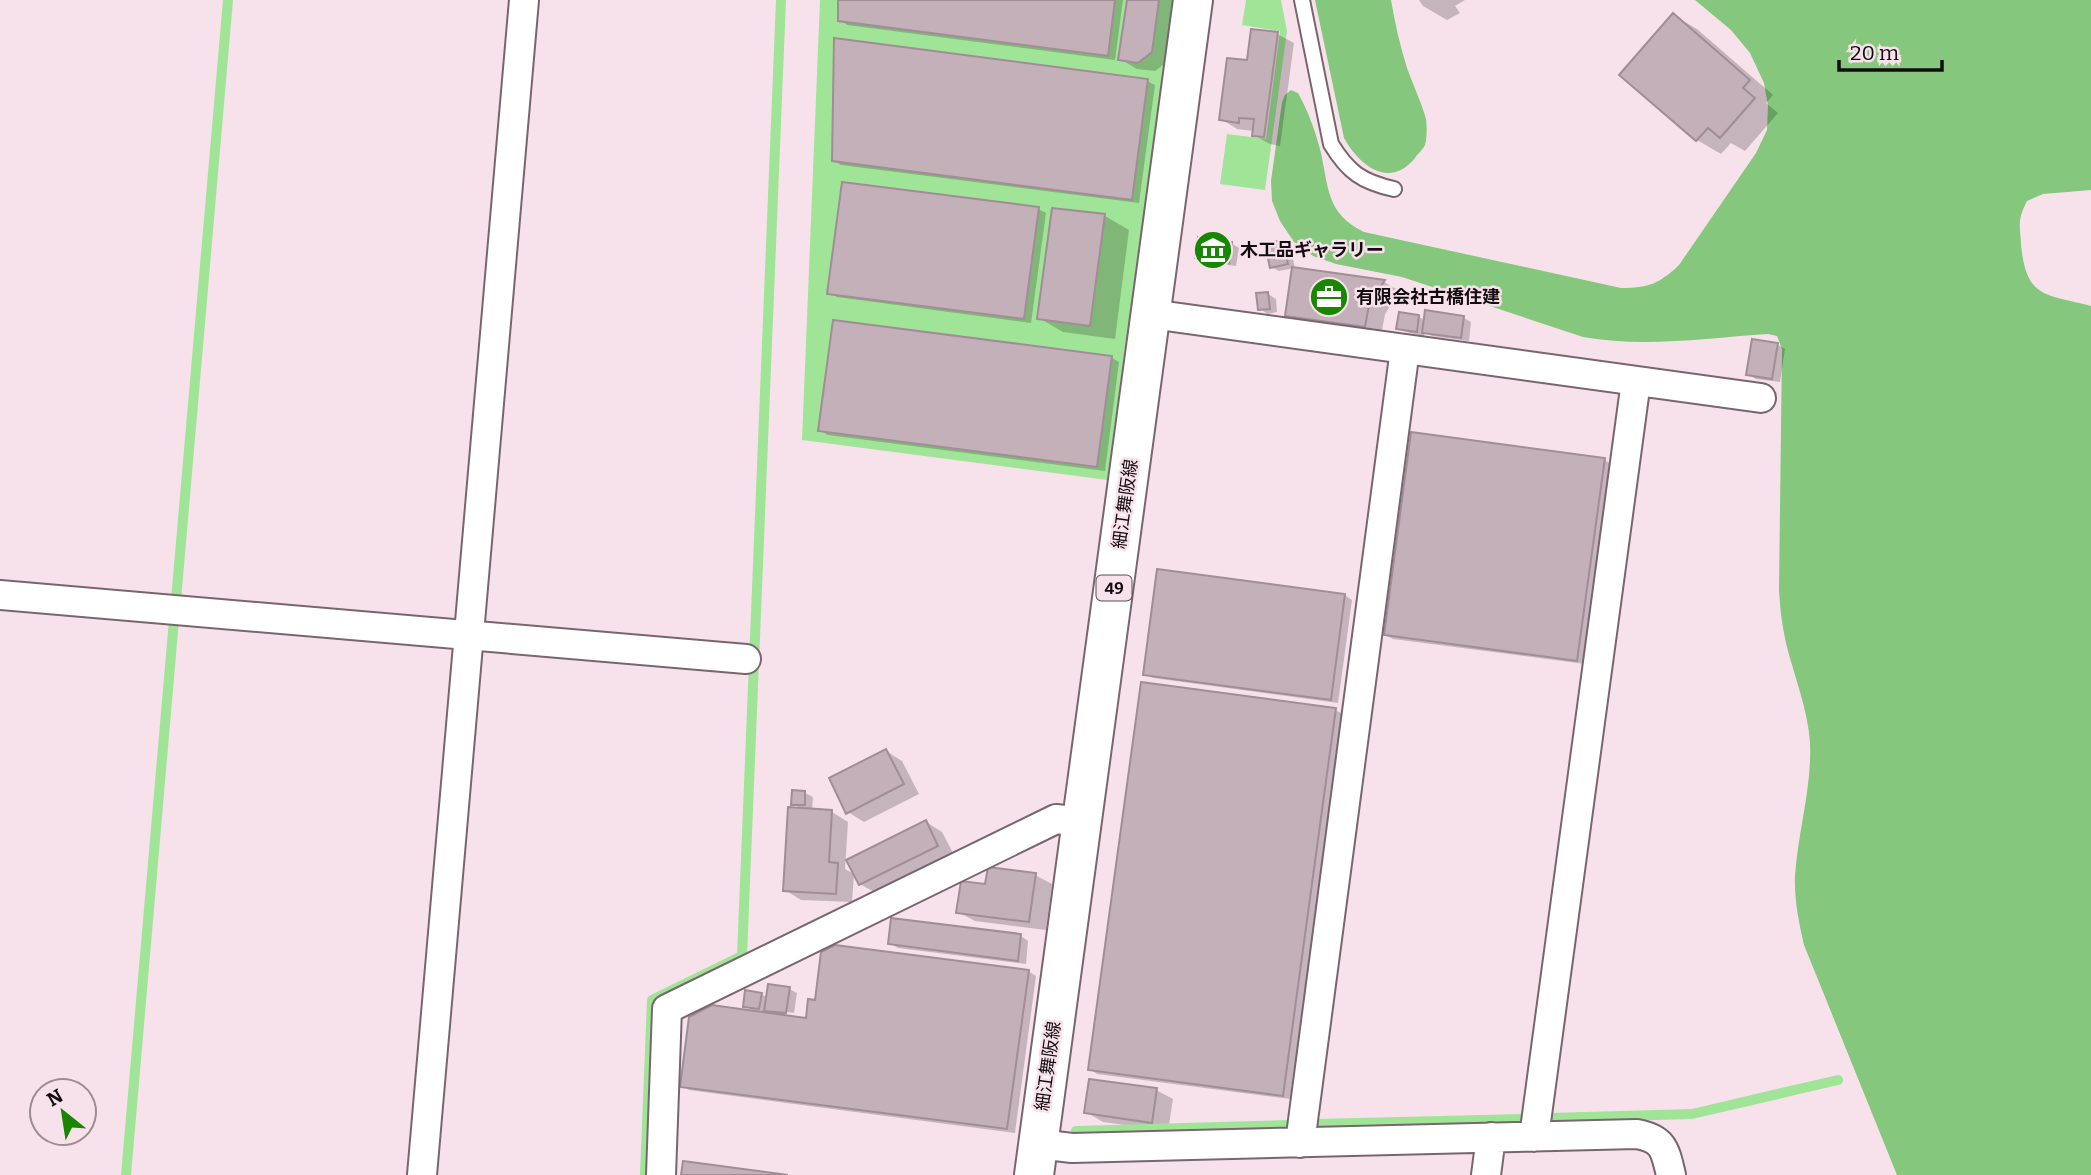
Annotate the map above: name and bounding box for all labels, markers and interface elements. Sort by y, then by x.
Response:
scale bar [1839,28,1942,72]
text: 20 m [1850,40,1899,66]
museum icon: 木工品ギャラリー [1192,229,1234,271]
place label: 木工品ギャラリー [1240,239,1384,261]
office icon: 有限会社古橋住建 [1308,276,1350,318]
place label: 有限会社古橋住建 [1356,286,1500,308]
street label: 細江舞阪線 [1108,458,1142,550]
road number: 49 [1096,576,1132,600]
street label: 細江舞阪線 [1031,1020,1065,1112]
north arrow [28,1077,98,1147]
text: N [43,1084,67,1111]

